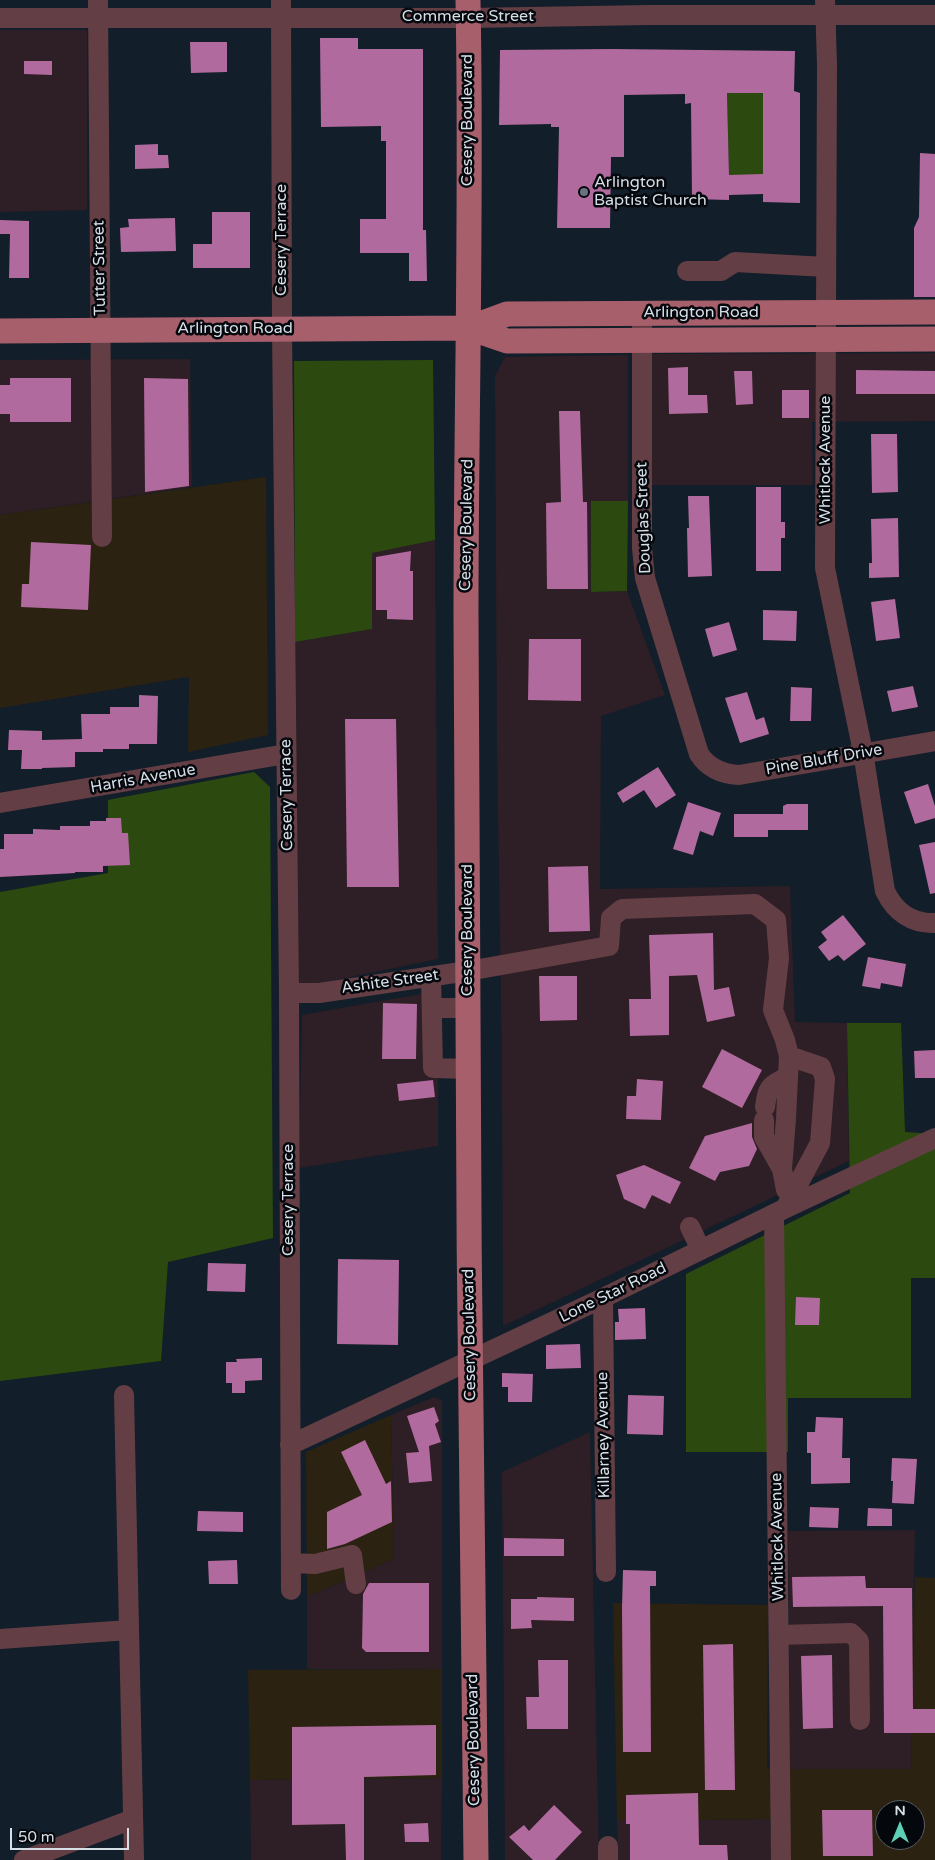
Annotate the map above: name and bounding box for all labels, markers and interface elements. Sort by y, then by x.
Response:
street label: Commerce Street [402,7,534,27]
street label: Cesery Boulevard [458,54,478,186]
place label: Arlington Baptist Church [594,173,707,211]
street label: Cesery Terrace [272,184,292,296]
marker: Arlington Baptist Church [578,186,590,198]
street label: Tutter Street [90,220,110,316]
street label: Arlington Road [643,303,759,323]
street label: Arlington Road [177,319,293,339]
street label: Whitlock Avenue [816,396,836,524]
street label: Cesery Boulevard [456,459,478,591]
street label: Douglas Street [632,462,656,574]
street label: Cesery Terrace [276,739,298,851]
street label: Pine Bluff Drive [764,740,884,780]
street label: Harris Avenue [89,760,197,798]
street label: Cesery Boulevard [458,864,478,996]
street label: Ashite Street [340,966,440,998]
street label: Cesery Terrace [279,1144,299,1256]
street label: Lone Star Road [556,1259,670,1327]
street label: Cesery Boulevard [459,1269,481,1401]
street label: Killarney Avenue [593,1372,615,1498]
street label: Whitlock Avenue [767,1473,789,1601]
street label: Cesery Boulevard [463,1674,485,1806]
north arrow [875,1800,925,1850]
text: N [894,1802,906,1819]
scale bar [12,1818,131,1850]
text: 50 m [18,1828,55,1846]

